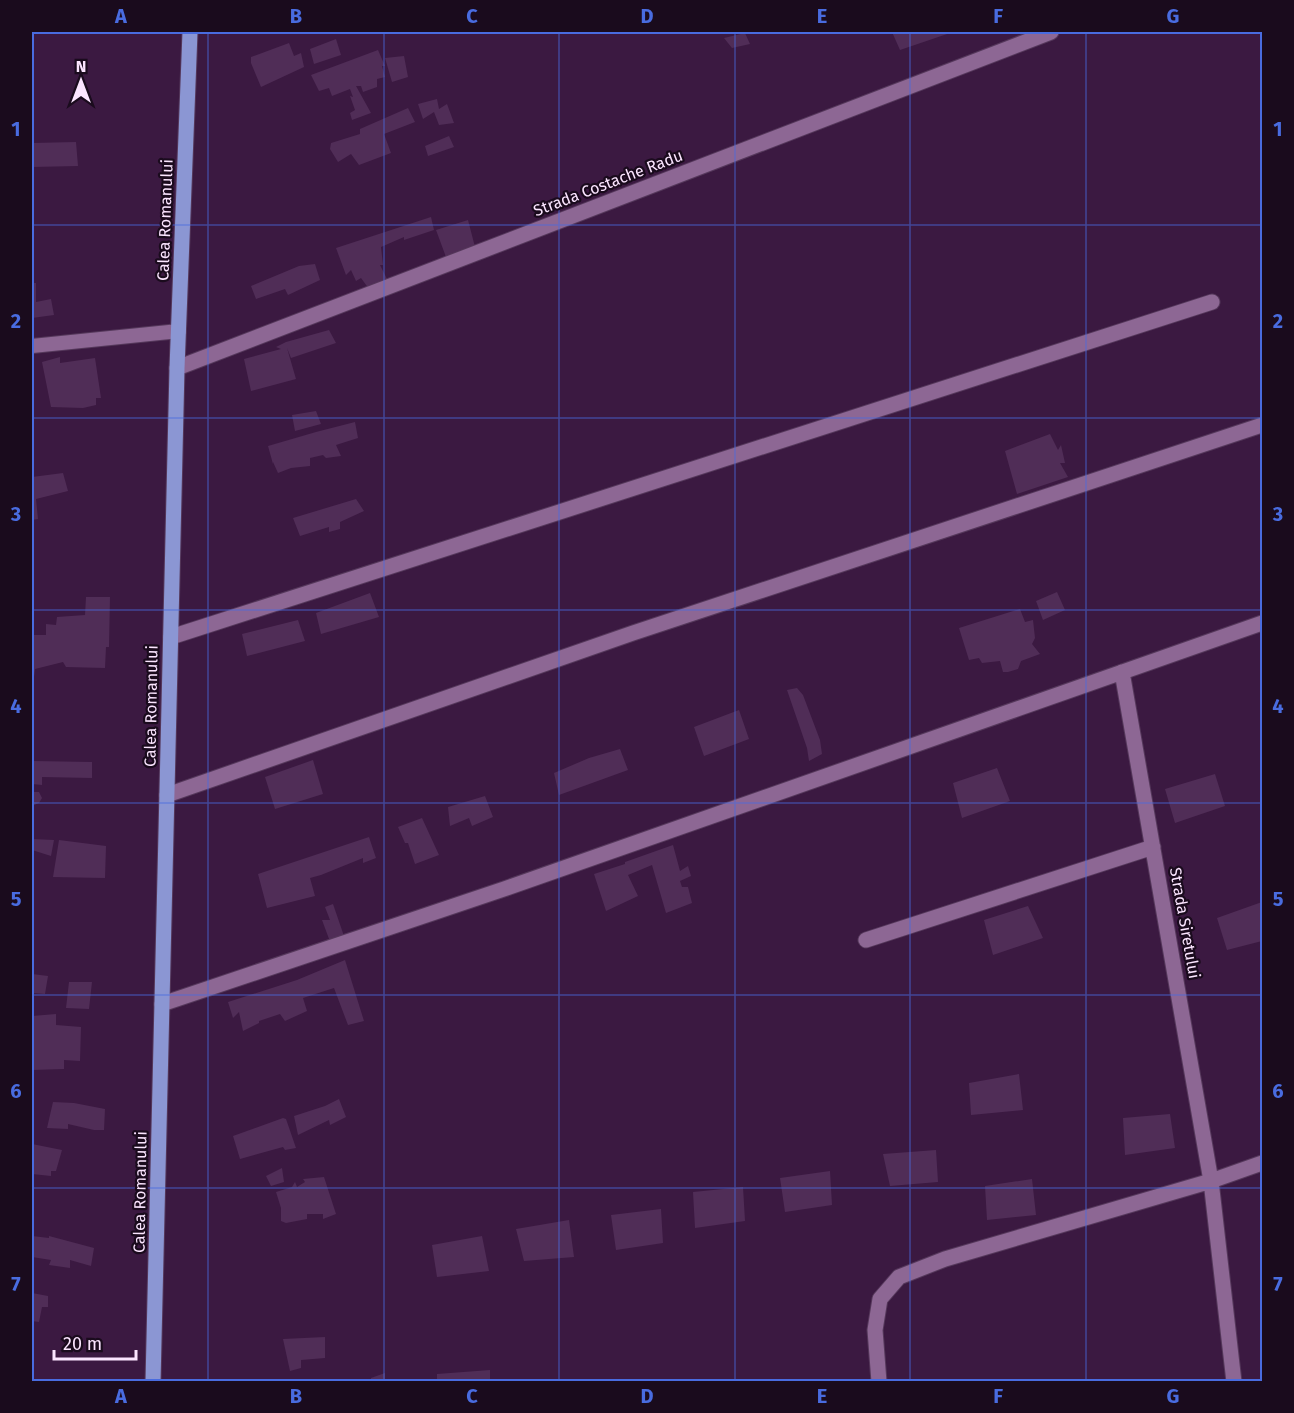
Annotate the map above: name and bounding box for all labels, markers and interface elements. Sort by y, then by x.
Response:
text: A [114,4,128,28]
text: B [290,4,302,28]
text: C [466,4,478,28]
text: D [640,4,654,28]
text: E [817,4,827,28]
text: F [993,4,1003,28]
text: G [1167,4,1179,28]
north arrow [51,51,111,111]
text: N [76,57,86,76]
text: 1 [11,117,21,141]
text: 1 [1273,117,1283,141]
street label: Strada Costache Radu [531,146,685,220]
street label: Calea Romanului [153,159,177,281]
text: 2 [11,309,21,333]
text: 2 [1273,309,1283,333]
text: 3 [10,502,21,526]
text: 3 [1272,502,1283,526]
street label: Calea Romanului [140,645,162,767]
text: 4 [10,694,22,718]
text: 4 [1272,694,1284,718]
street label: Strada Siretului [1166,866,1204,980]
text: 5 [11,887,22,911]
text: 5 [1273,887,1284,911]
text: 6 [10,1079,22,1103]
text: 6 [1272,1079,1284,1103]
street label: Calea Romanului [129,1131,151,1253]
text: 7 [11,1272,21,1296]
text: 7 [1273,1272,1283,1296]
scale bar [54,1323,136,1361]
text: 20 m [63,1333,102,1355]
text: A [114,1384,128,1408]
text: B [290,1384,302,1408]
text: C [466,1384,478,1408]
text: D [640,1384,654,1408]
text: E [817,1384,827,1408]
text: F [993,1384,1003,1408]
text: G [1167,1384,1179,1408]

